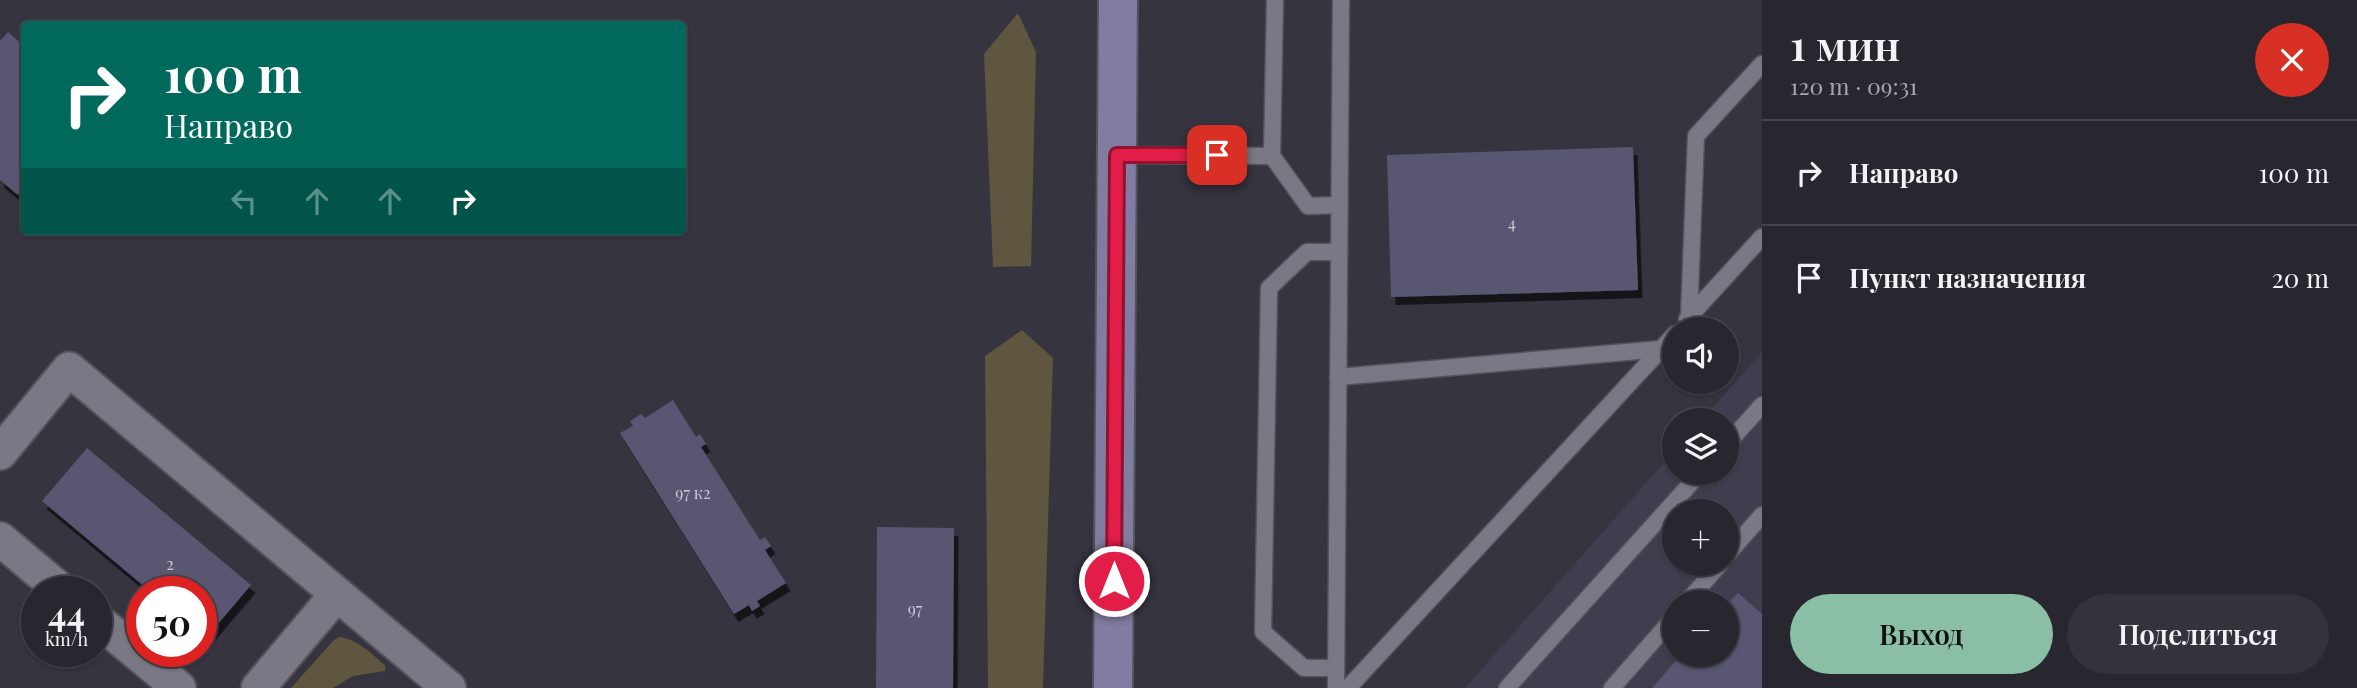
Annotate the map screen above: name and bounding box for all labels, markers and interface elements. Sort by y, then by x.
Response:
text: 1 мин [1790,16,1900,72]
button: close [2255,23,2329,97]
text: 100 m [164,40,302,105]
icon: right [49,49,140,140]
text: 120 m · 09:31 [1790,70,1918,101]
text: Направо [164,103,293,146]
pin [1187,125,1247,185]
icon: arrive [1198,136,1236,174]
icon: right [1790,154,1828,192]
text: Направо [1849,155,1958,190]
text: 100 m [2259,155,2329,190]
icon: left [225,182,263,220]
icon: ahead [298,182,336,220]
icon: ahead [371,182,409,220]
icon: right [444,182,482,220]
house number: 4 [1508,212,1516,233]
icon: arrive [1790,259,1828,297]
text: Пункт назначения [1849,260,2086,295]
text: 20 m [2271,260,2329,295]
map controls [1662,317,1739,667]
button: sound [1662,317,1739,394]
button: layers [1662,408,1739,485]
house number: 97 к2 [675,482,711,503]
button: + [1662,499,1739,576]
position arrow [1077,544,1151,618]
house number: 2 [166,553,174,574]
speed limit sign: 50 [126,576,217,667]
text: 44 [48,589,85,636]
button: − [1662,590,1739,667]
button: Выход [1790,594,2053,674]
button: Поделиться [2067,594,2329,674]
house number: 97 [908,598,923,619]
text: km/h [45,627,88,651]

